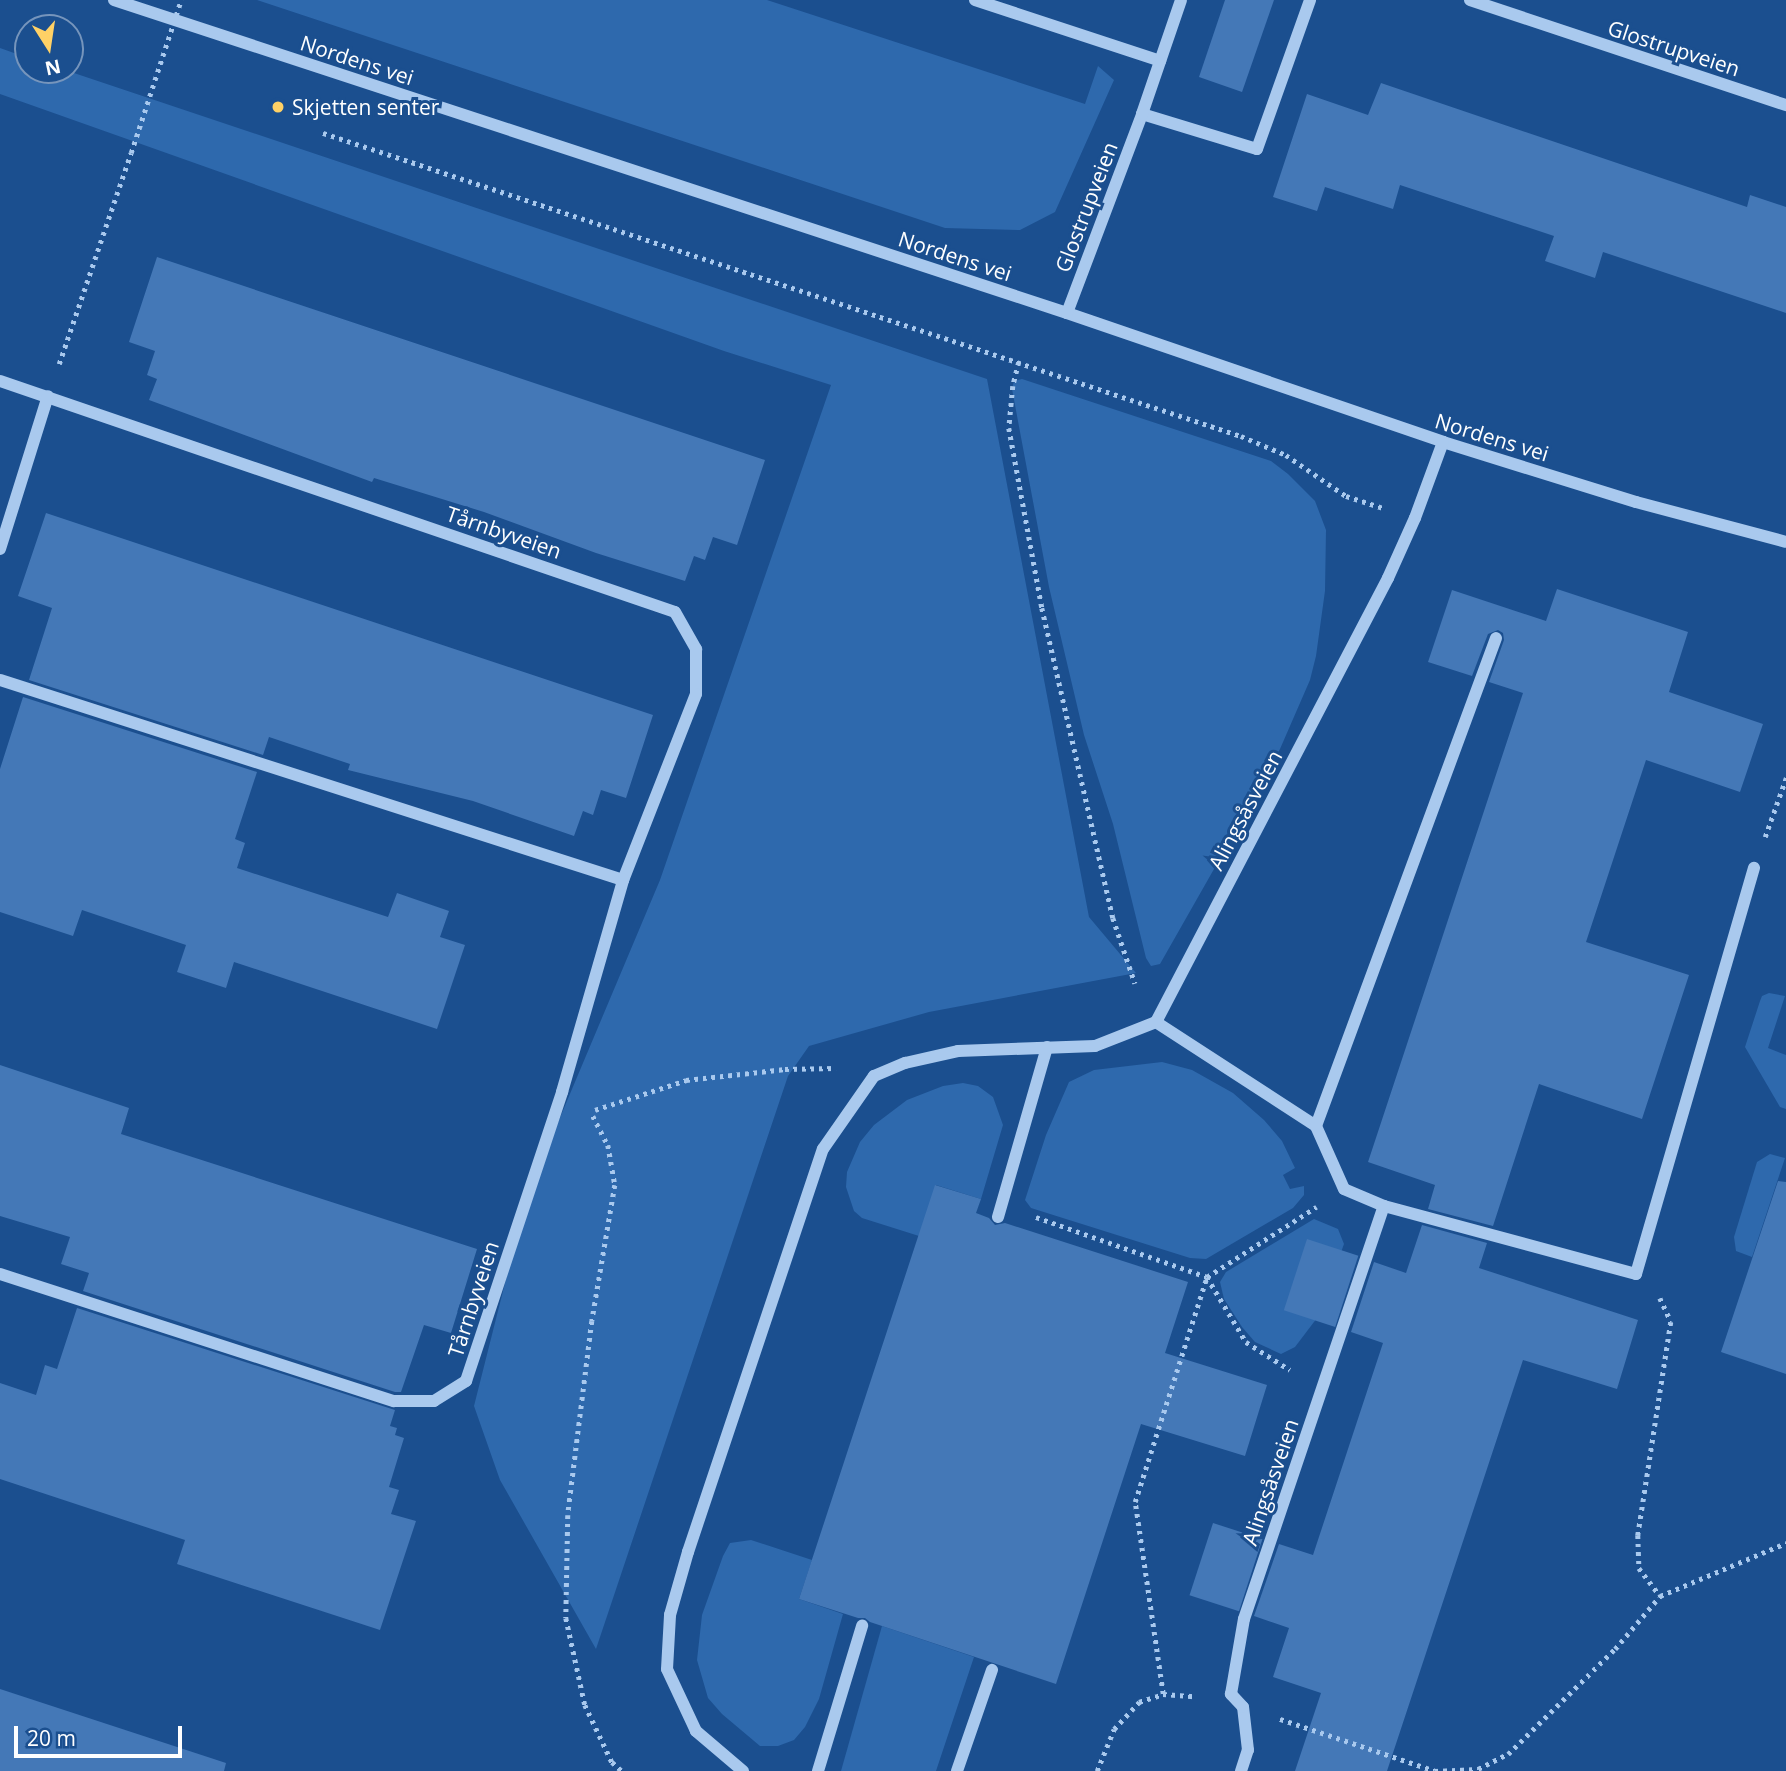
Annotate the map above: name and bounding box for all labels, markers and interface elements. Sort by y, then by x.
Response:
north arrow [14,14,84,84]
street label: Glostrupveien [1605,15,1743,81]
street label: Nordens vei [297,30,417,90]
text: N [43,53,63,82]
place label: Skjetten senter [292,94,439,120]
marker: Skjetten senter [270,99,286,115]
street label: Glostrupveien [1050,138,1122,276]
street label: Nordens vei [895,226,1015,286]
street label: Nordens vei [1432,408,1552,466]
street label: Tårnbyveien [443,501,565,563]
street label: Alingsåsveien [1203,746,1287,874]
street label: Tårnbyveien [442,1238,504,1360]
street label: Alingsåsveien [1237,1415,1303,1549]
scale bar [18,1712,186,1756]
text: 20 m [27,1724,76,1752]

